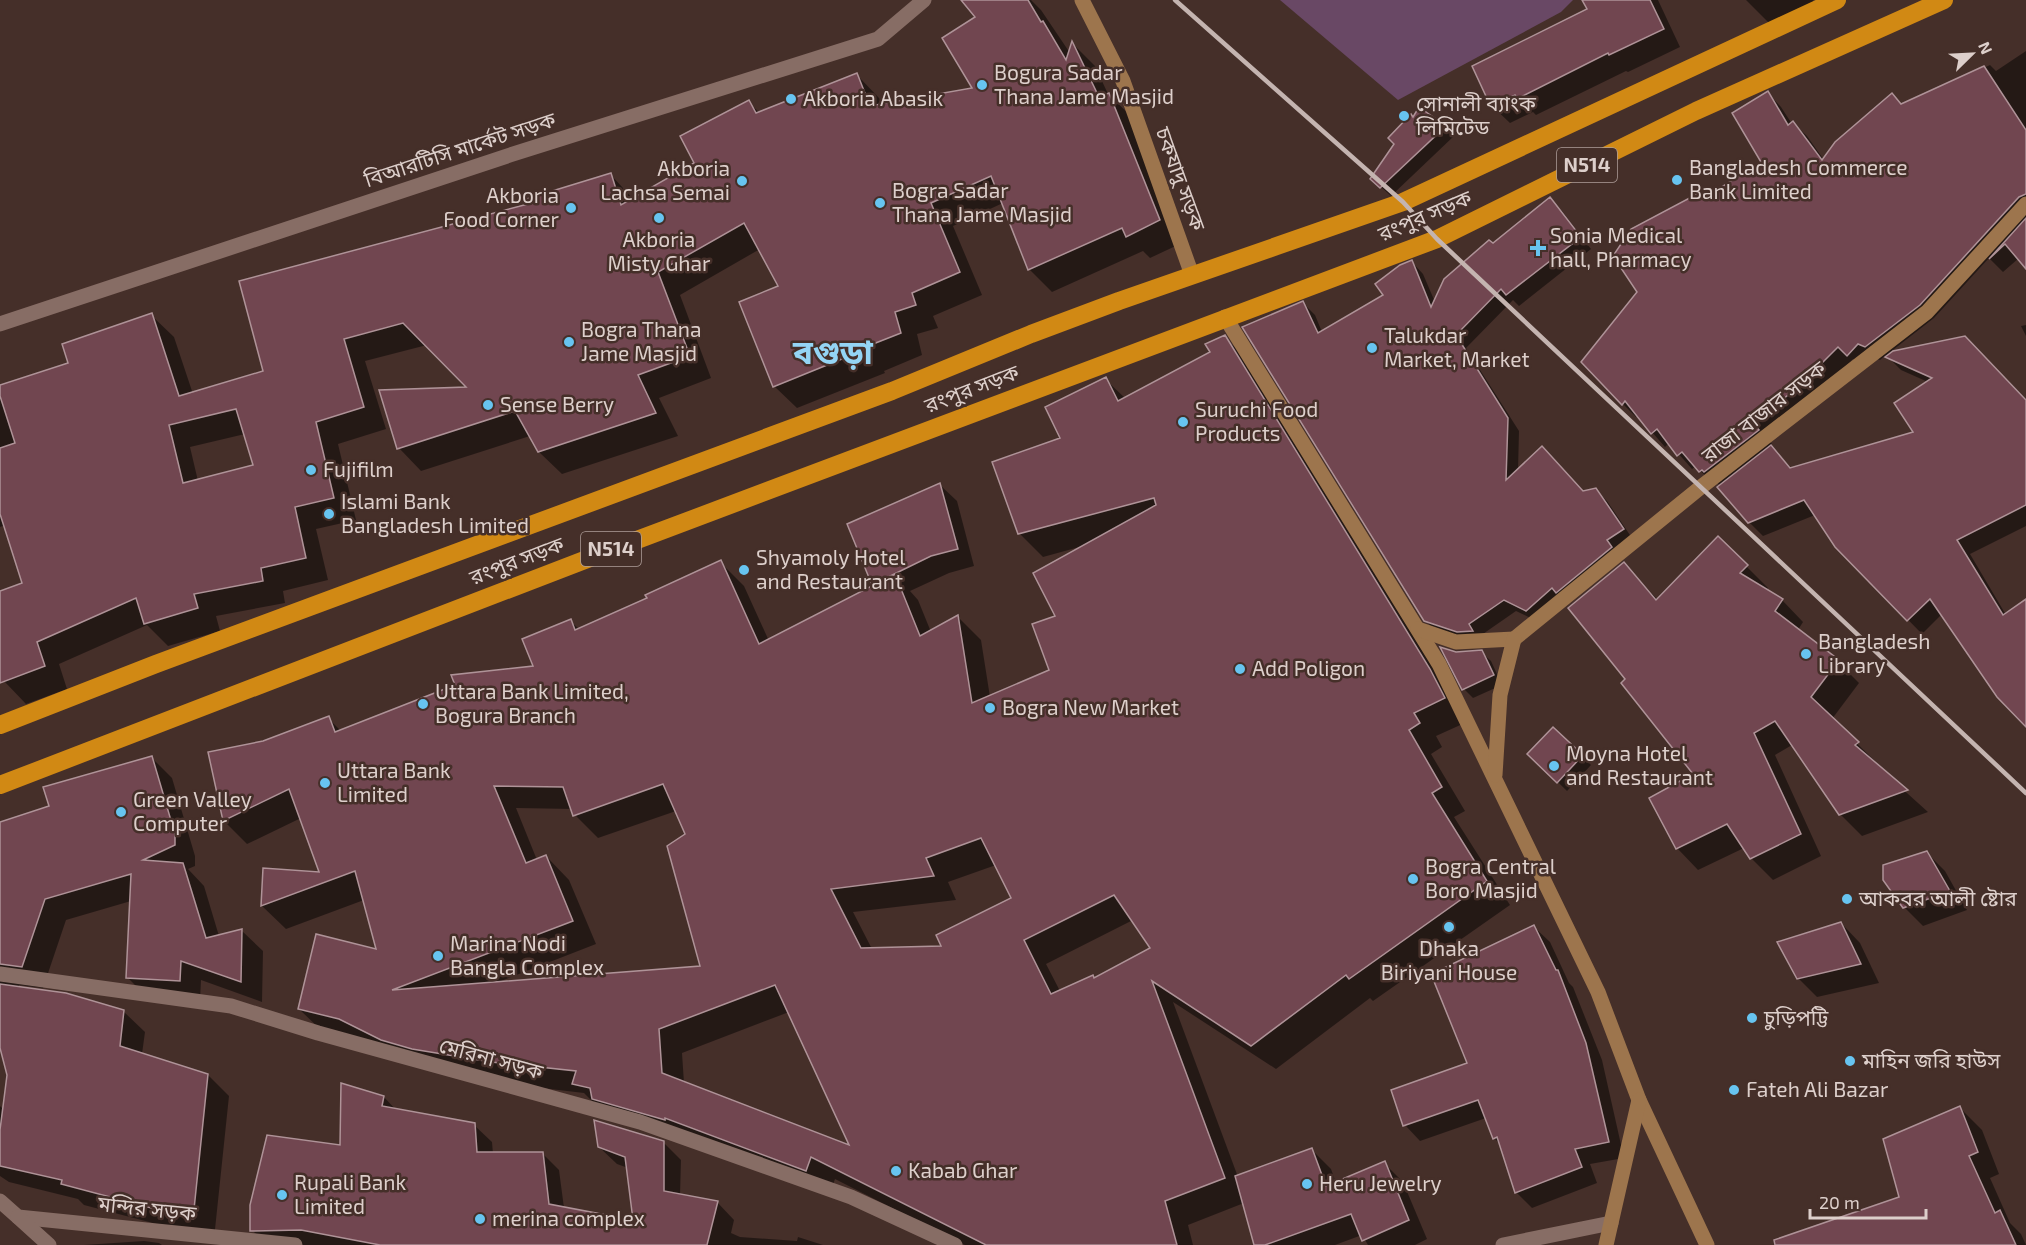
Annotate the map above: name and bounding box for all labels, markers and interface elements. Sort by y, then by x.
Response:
north arrow [1942,24,2002,84]
text: N [1975,39,1997,57]
place label: Bogura Sadar Thana Jame Masjid [994,59,1174,109]
marker: Bogura Sadar Thana Jame Masjid [975,78,989,92]
place label: Akboria Abasik [803,85,943,110]
place label: সোনালী ব্যাংক লিমিটেড [1415,90,1537,139]
marker: Akboria Abasik [784,92,798,106]
street label: বিআরটিসি মার্কেট সড়ক [360,106,559,192]
marker: সোনালী ব্যাংক লিমিটেড [1397,109,1411,123]
street label: চকযাদু সড়ক [1150,122,1212,235]
road number: N514 [1557,148,1617,182]
place label: Bangladesh Commerce Bank Limited [1689,154,1908,203]
place label: Akboria Lachsa Semai [600,155,730,204]
marker: Bangladesh Commerce Bank Limited [1670,173,1684,187]
marker: Akboria Lachsa Semai [735,174,749,188]
place label: Bogra Sadar Thana Jame Masjid [892,177,1072,227]
place label: Akboria Food Corner [443,182,560,231]
street label: রংপুর সড়ক [1373,183,1476,247]
marker: Bogra Sadar Thana Jame Masjid [873,196,887,210]
marker: Akboria Food Corner [564,201,578,215]
marker: Akboria Misty Ghar [652,211,666,225]
place label: Sonia Medical hall, Pharmacy [1550,222,1692,271]
place label: Akboria Misty Ghar [608,226,711,275]
marker: Sonia Medical hall, Pharmacy [1531,241,1545,255]
place label: Bogra Thana Jame Masjid [581,316,701,366]
place label: Talukdar Market, Market [1384,322,1530,371]
district label: বগুড়া [792,331,874,371]
marker: Bogra Thana Jame Masjid [562,335,576,349]
marker: Talukdar Market, Market [1365,341,1379,355]
street label: রাজা বাজার সড়ক [1695,354,1831,468]
street label: রংপুর সড়ক [920,358,1023,418]
place label: Sense Berry [500,391,614,416]
place label: Suruchi Food Products [1195,396,1318,445]
marker: Sense Berry [481,398,495,412]
marker: Suruchi Food Products [1176,415,1190,429]
place label: Fujifilm [323,456,394,482]
marker: Fujifilm [304,463,318,477]
place label: Islami Bank Bangladesh Limited [341,488,529,537]
marker: Islami Bank Bangladesh Limited [322,507,336,521]
street label: রংপুর সড়ক [465,530,568,590]
road number: N514 [581,532,641,566]
place label: Shyamoly Hotel and Restaurant [756,544,906,593]
marker: Shyamoly Hotel and Restaurant [737,563,751,577]
place label: Bangladesh Library [1818,628,1930,677]
marker: Bangladesh Library [1799,647,1813,661]
place label: Add Poligon [1252,655,1365,680]
marker: Add Poligon [1233,662,1247,676]
place label: Uttara Bank Limited, Bogura Branch [435,678,629,727]
place label: Bogra New Market [1002,694,1179,719]
marker: Uttara Bank Limited, Bogura Branch [416,697,430,711]
marker: Bogra New Market [983,701,997,715]
place label: Moyna Hotel and Restaurant [1566,740,1713,789]
place label: Uttara Bank Limited [337,757,451,806]
marker: Moyna Hotel and Restaurant [1547,759,1561,773]
marker: Uttara Bank Limited [318,776,332,790]
place label: Green Valley Computer [133,786,252,835]
marker: Green Valley Computer [114,805,128,819]
place label: Bogra Central Boro Masjid [1425,853,1557,903]
marker: Bogra Central Boro Masjid [1406,872,1420,886]
place label: আকবর আলী ষ্টোর [1858,885,2017,910]
marker: আকবর আলী ষ্টোর [1840,892,1854,906]
marker: Dhaka Biriyani House [1442,920,1456,934]
place label: Marina Nodi Bangla Complex [450,930,604,979]
place label: Dhaka Biriyani House [1381,935,1517,984]
marker: Marina Nodi Bangla Complex [431,949,445,963]
place label: চুড়িপট্টি [1763,1004,1829,1031]
marker: চুড়িপট্টি [1745,1011,1759,1025]
street label: মেরিনা সড়ক [437,1032,547,1084]
place label: মাহিন জরি হাউস [1861,1047,2001,1072]
marker: মাহিন জরি হাউস [1843,1054,1857,1068]
place label: Fateh Ali Bazar [1746,1076,1889,1101]
marker: Fateh Ali Bazar [1727,1083,1741,1097]
place label: Kabab Ghar [908,1157,1018,1182]
marker: Kabab Ghar [889,1164,903,1178]
place label: Rupali Bank Limited [294,1169,407,1218]
place label: Heru Jewelry [1319,1170,1442,1195]
marker: Heru Jewelry [1300,1177,1314,1191]
scale bar [1810,1182,1926,1220]
marker: Rupali Bank Limited [275,1188,289,1202]
street label: মন্দির সড়ক [96,1190,198,1225]
text: 20 m [1819,1191,1860,1213]
place label: merina complex [492,1205,645,1230]
marker: merina complex [473,1212,487,1226]

